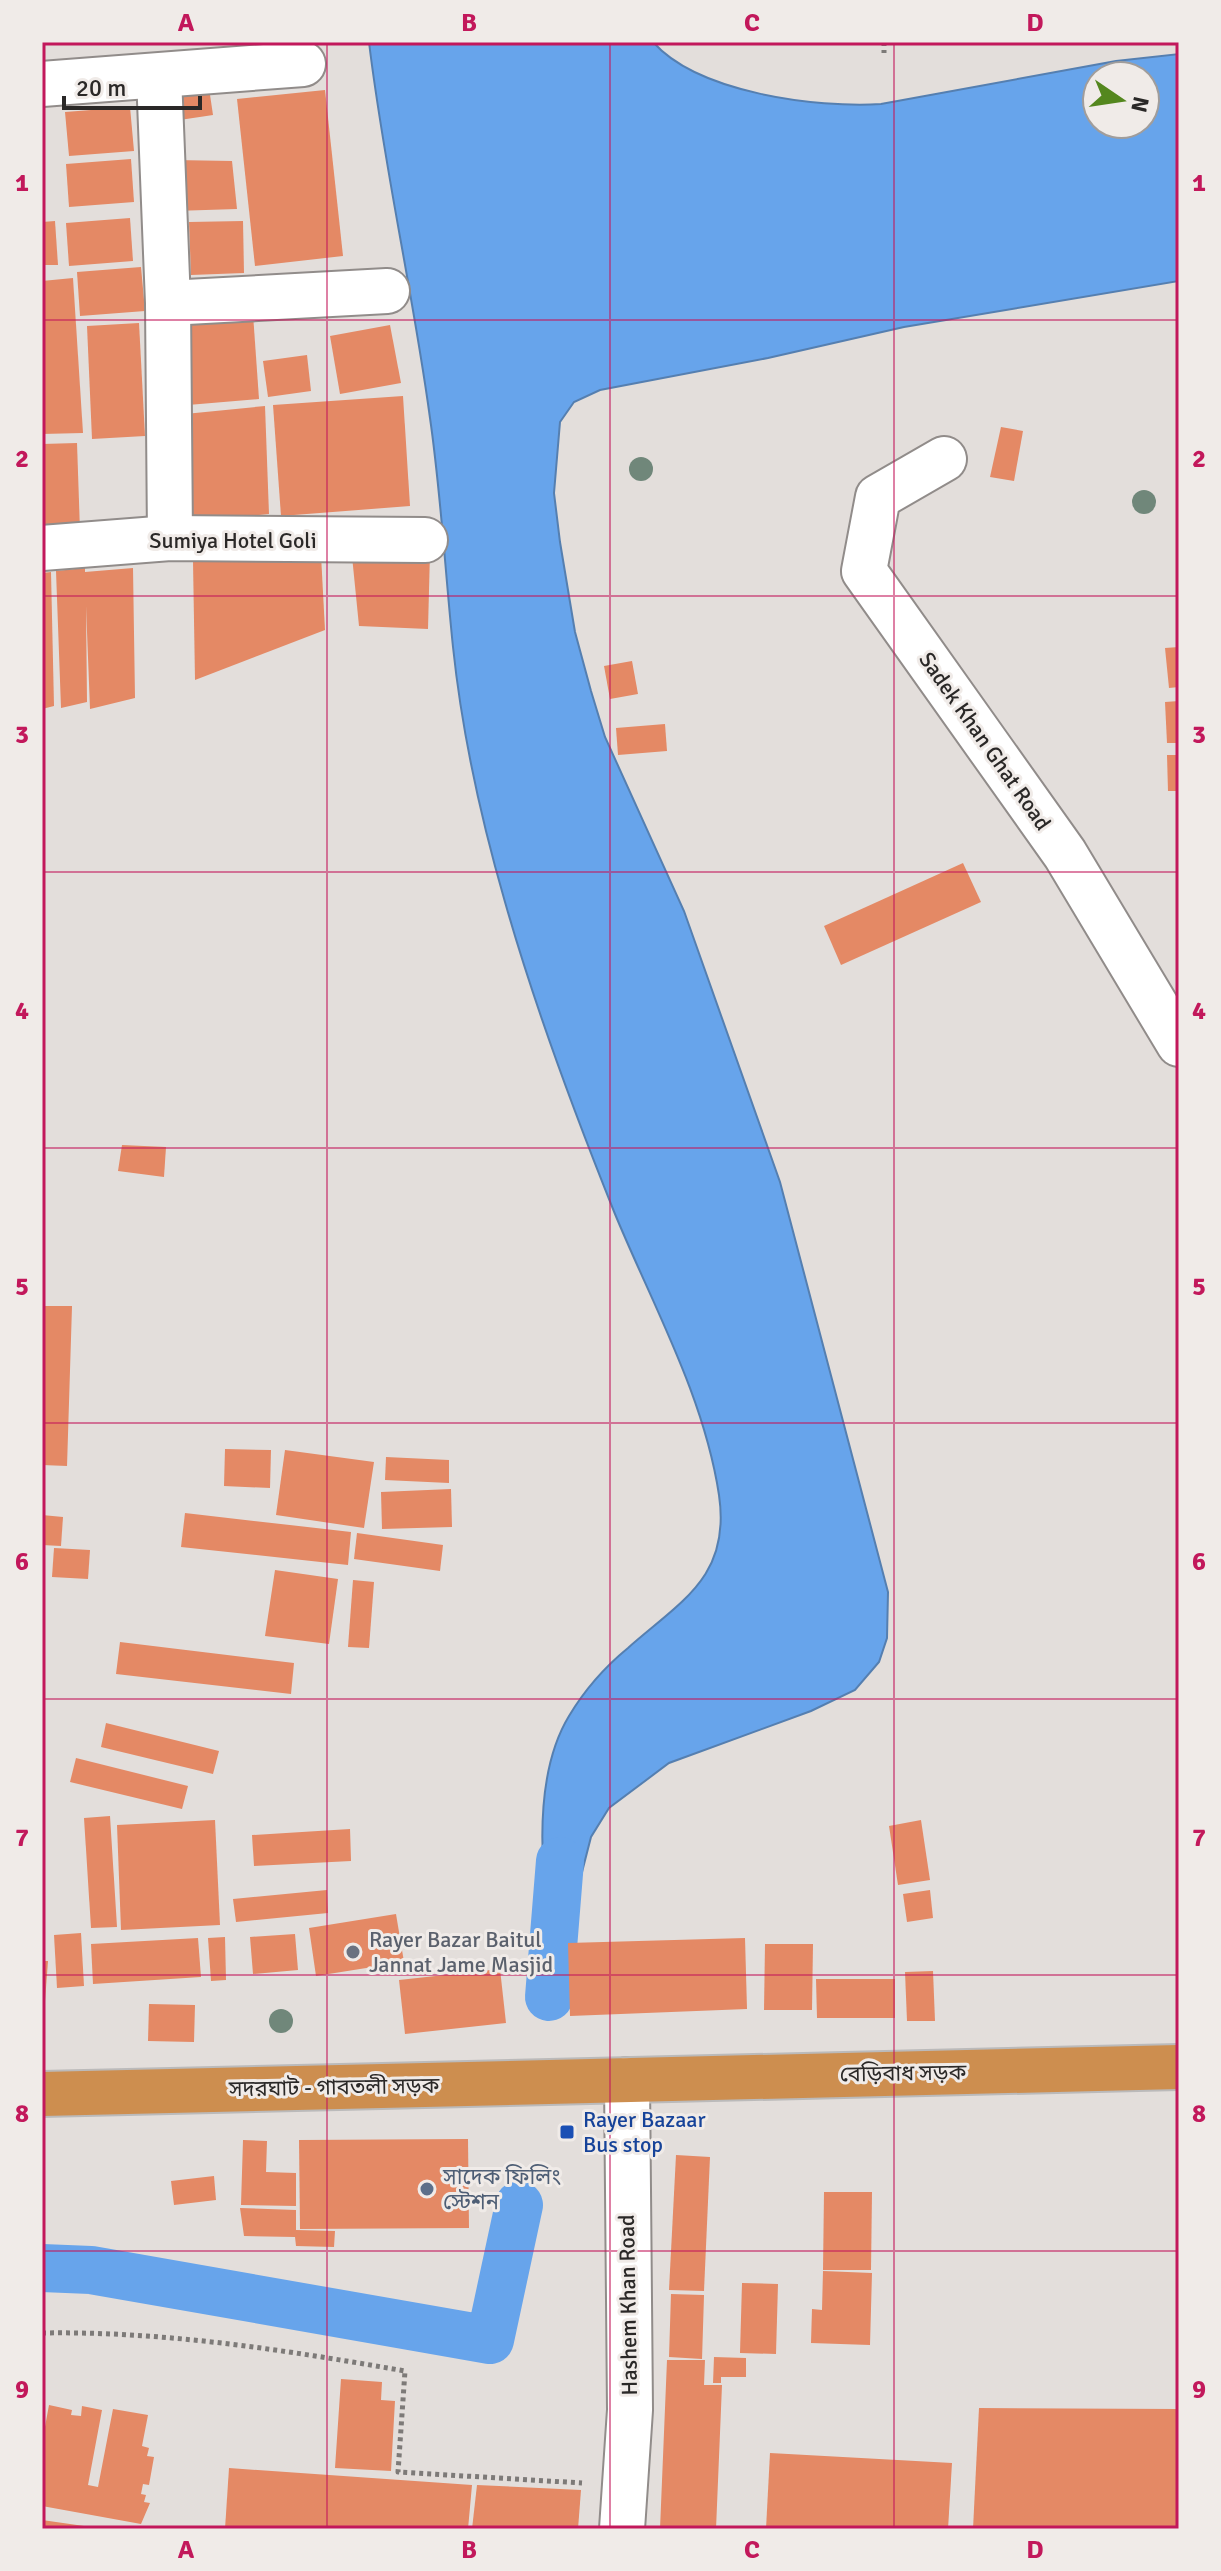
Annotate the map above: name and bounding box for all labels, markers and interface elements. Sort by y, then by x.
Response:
text: A [178,7,195,39]
text: B [461,7,477,39]
text: C [744,7,760,39]
text: D [1026,7,1044,39]
scale bar [64,60,200,110]
north arrow [1081,60,1161,140]
text: 20 m [76,73,126,103]
text: N [1125,94,1155,115]
text: 1 [15,167,29,199]
text: 1 [1192,167,1206,199]
text: 2 [15,443,29,475]
text: 2 [1192,443,1206,475]
street label: Sumiya Hotel Goli [149,527,317,554]
street label: Sadek Khan Ghat Road [913,647,1057,835]
text: 3 [15,719,29,751]
text: 3 [1192,719,1206,751]
text: 4 [15,995,29,1027]
text: 4 [1192,995,1206,1027]
text: 5 [15,1271,29,1303]
text: 5 [1192,1271,1206,1303]
text: 6 [15,1546,29,1578]
text: 6 [1192,1546,1206,1578]
text: 7 [15,1822,29,1854]
text: 7 [1192,1822,1206,1854]
place label: Rayer Bazar Baitul Jannat Jame Masjid [369,1926,553,1978]
marker: Rayer Bazar Baitul Jannat Jame Masjid [344,1943,362,1961]
street label: বেড়িবাধ সড়ক [839,2058,967,2088]
street label: সদরঘাট - গাবতলী সড়ক [228,2072,440,2102]
text: 8 [15,2098,29,2130]
text: 8 [1192,2098,1206,2130]
place label: Rayer Bazaar Bus stop [583,2106,706,2158]
marker: Rayer Bazaar Bus stop [558,2123,576,2141]
place label: সাদেক ফিলিং স্টেশন [442,2163,561,2215]
marker: সাদেক ফিলিং স্টেশন [418,2180,436,2198]
street label: Hashem Khan Road [613,2214,643,2396]
text: 9 [15,2374,29,2406]
text: 9 [1192,2374,1206,2406]
text: A [178,2534,195,2566]
text: B [461,2534,477,2566]
text: C [744,2534,760,2566]
text: D [1026,2534,1044,2566]

